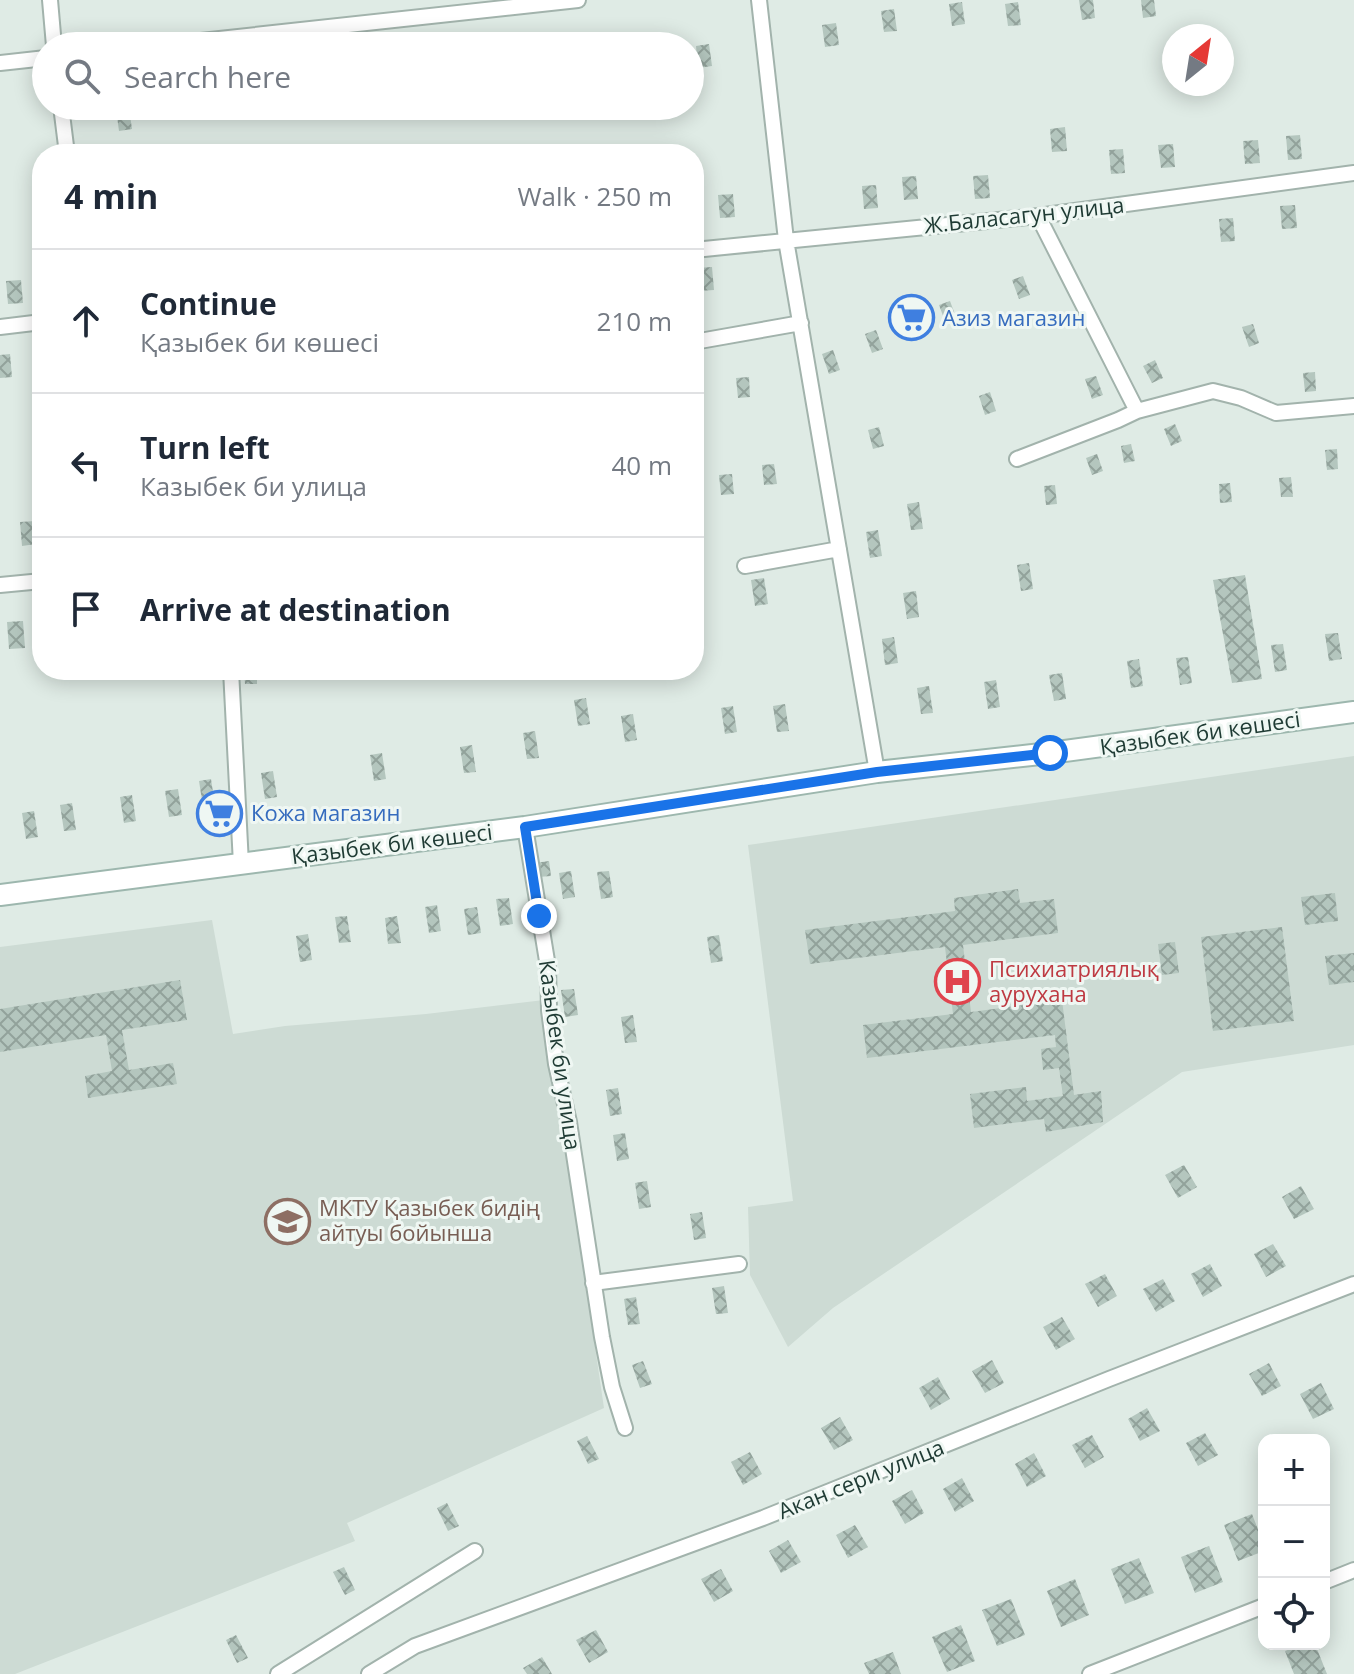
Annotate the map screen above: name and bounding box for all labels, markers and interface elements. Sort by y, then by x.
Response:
north arrow [1162,24,1234,96]
search box [32,32,704,120]
icon: search [60,54,104,98]
text: Search here [124,56,291,97]
text: 4 min [64,173,158,219]
text: Walk · 250 m [518,178,672,214]
street label: Ж.Баласагун улица [922,189,1126,239]
text: Continue [140,283,277,324]
supermarket icon: Азиз магазин [887,294,935,342]
icon: ahead [64,299,108,343]
place label: Азиз магазин [942,302,1086,332]
text: 210 m [597,303,672,339]
text: Қазыбек би көшесі [140,324,379,360]
text: Turn left [140,427,270,468]
icon: left [64,443,108,487]
text: 40 m [611,447,672,483]
text: Казыбек би улица [140,468,367,504]
icon: arrive [64,587,108,631]
text: Arrive at destination [140,589,451,630]
street label: Қазыбек би көшесі [1098,703,1302,761]
route start [1032,735,1068,771]
supermarket icon: Кожа магазин [196,789,244,837]
place label: Кожа магазин [251,797,400,827]
street label: Қазыбек би көшесі [290,816,494,870]
route end [521,898,557,934]
place label: Психиатриялық аурухана [989,953,1159,1008]
street label: Казыбек би улица [533,958,589,1152]
hospital icon: Психиатриялық аурухана [934,958,982,1006]
place label: МКТУ Қазыбек бидің айтуы бойынша [319,1192,540,1247]
school or university icon: МКТУ Қазыбек бидің айтуы бойынша [264,1197,312,1245]
street label: Акан сери улица [773,1431,948,1525]
map controls [1258,1434,1330,1650]
button: + [1258,1434,1330,1506]
button: − [1258,1506,1330,1578]
button: locate [1258,1578,1330,1650]

